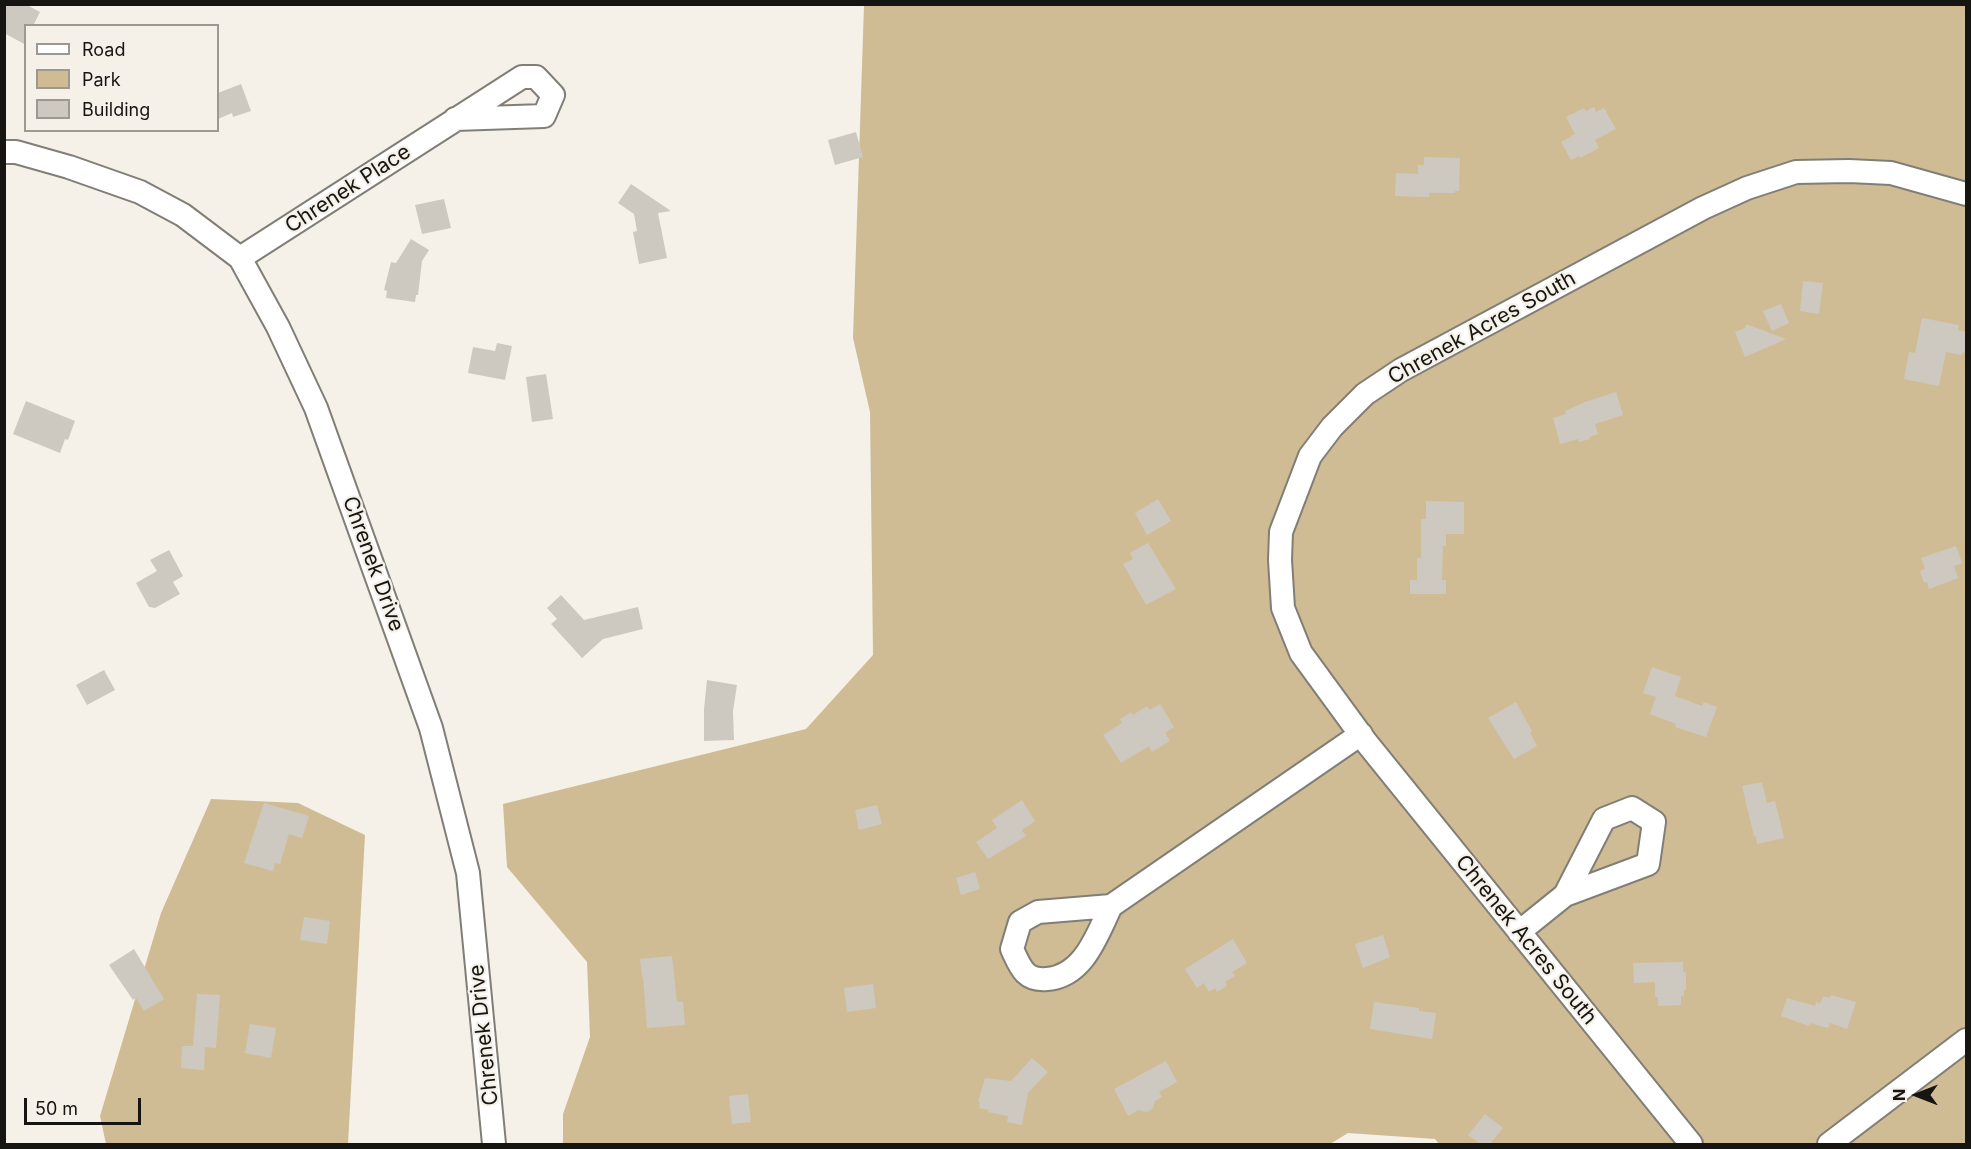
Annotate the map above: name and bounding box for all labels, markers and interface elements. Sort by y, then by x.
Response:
legend [24,24,219,132]
text: Road [82,39,125,60]
text: Park [82,69,121,90]
text: Building [82,99,150,120]
street label: Chrenek Place [281,139,415,239]
street label: Chrenek Acres South [1384,266,1580,390]
street label: Chrenek Drive [337,493,409,635]
street label: Chrenek Acres South [1450,850,1602,1030]
street label: Chrenek Drive [464,963,504,1107]
north arrow [1887,1065,1947,1125]
scale bar [27,1086,144,1124]
text: N [1889,1089,1909,1101]
text: 50 m [35,1098,78,1119]

